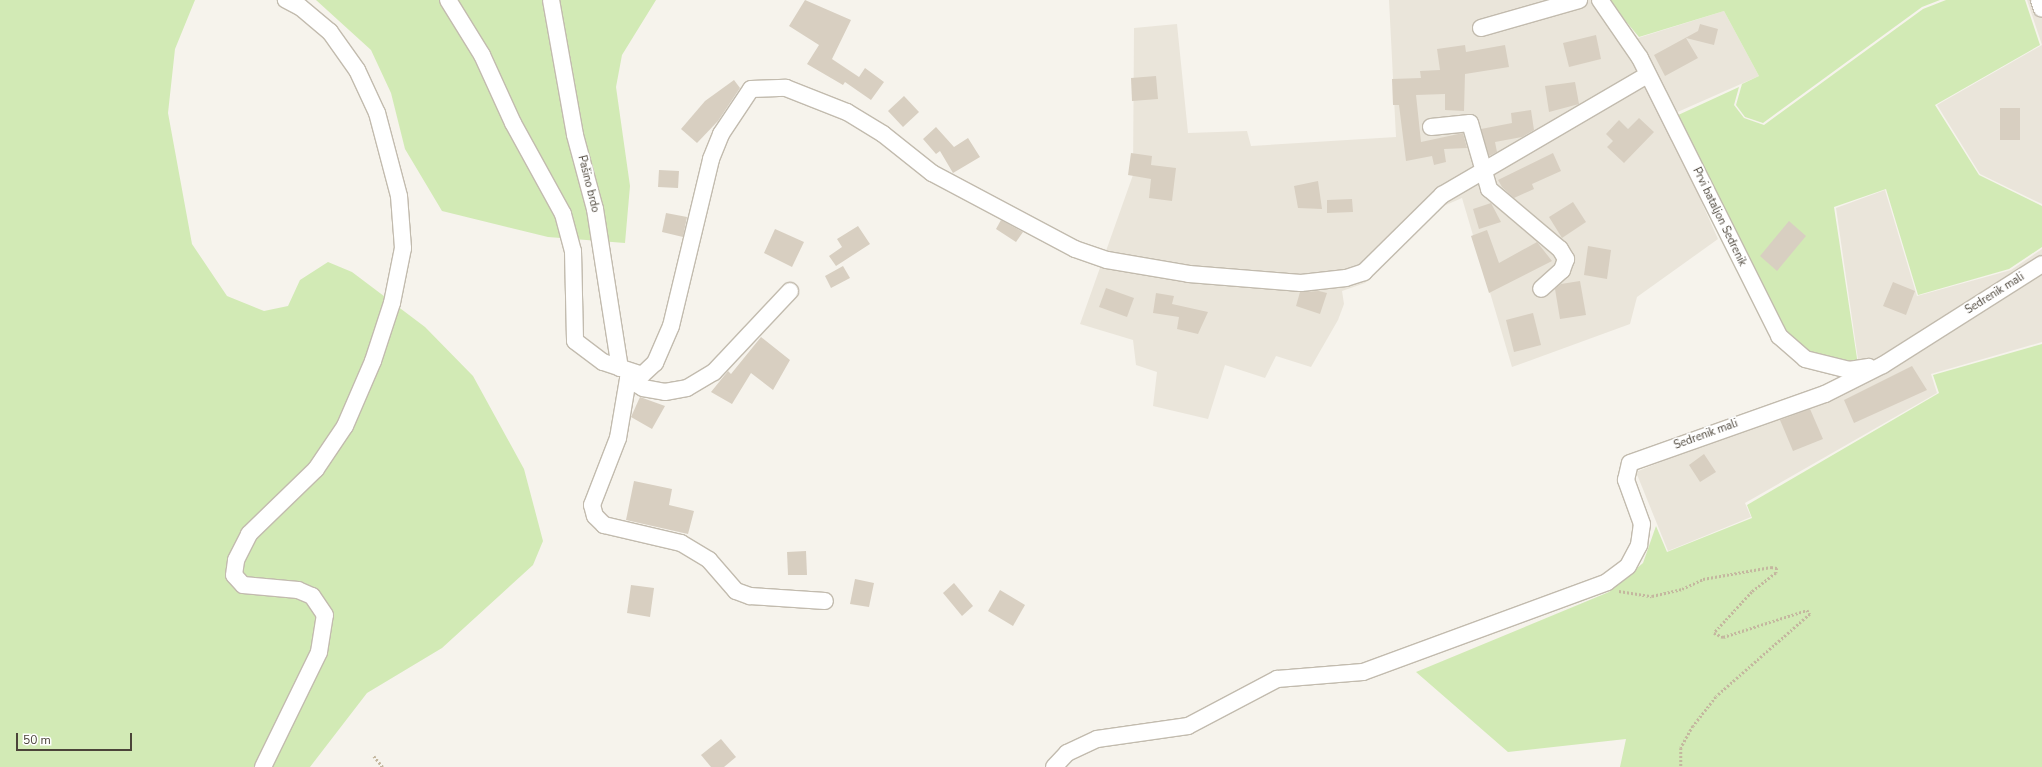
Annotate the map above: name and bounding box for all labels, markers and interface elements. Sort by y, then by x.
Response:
street label: Pašino brdo [575,154,601,214]
street label: Prvi bataljon Sedrenik [1689,165,1749,269]
street label: Sedrenik mali [1963,271,2027,317]
street label: Sedrenik mali [1672,417,1740,453]
scale bar [18,725,134,751]
text: 50 m [23,732,51,748]

